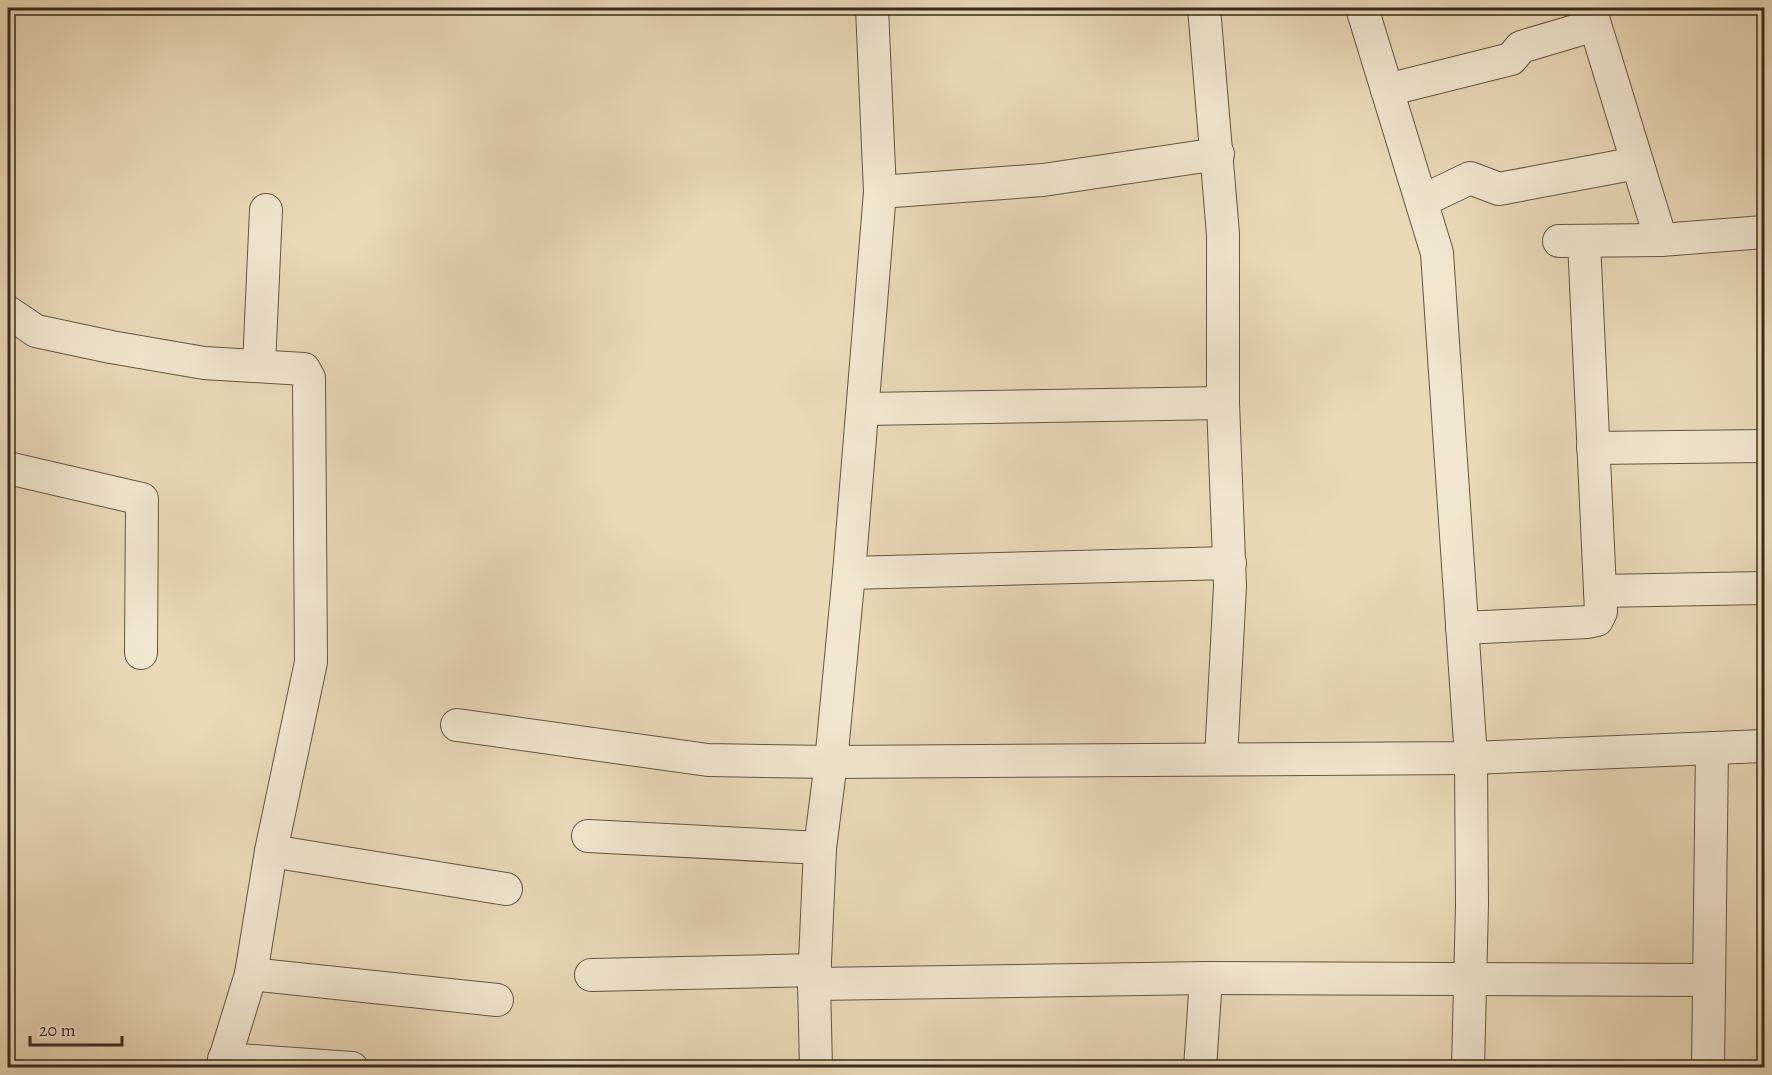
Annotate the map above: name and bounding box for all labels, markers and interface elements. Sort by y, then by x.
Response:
scale bar [30,1009,122,1047]
text: 20 m [39,1018,76,1042]

